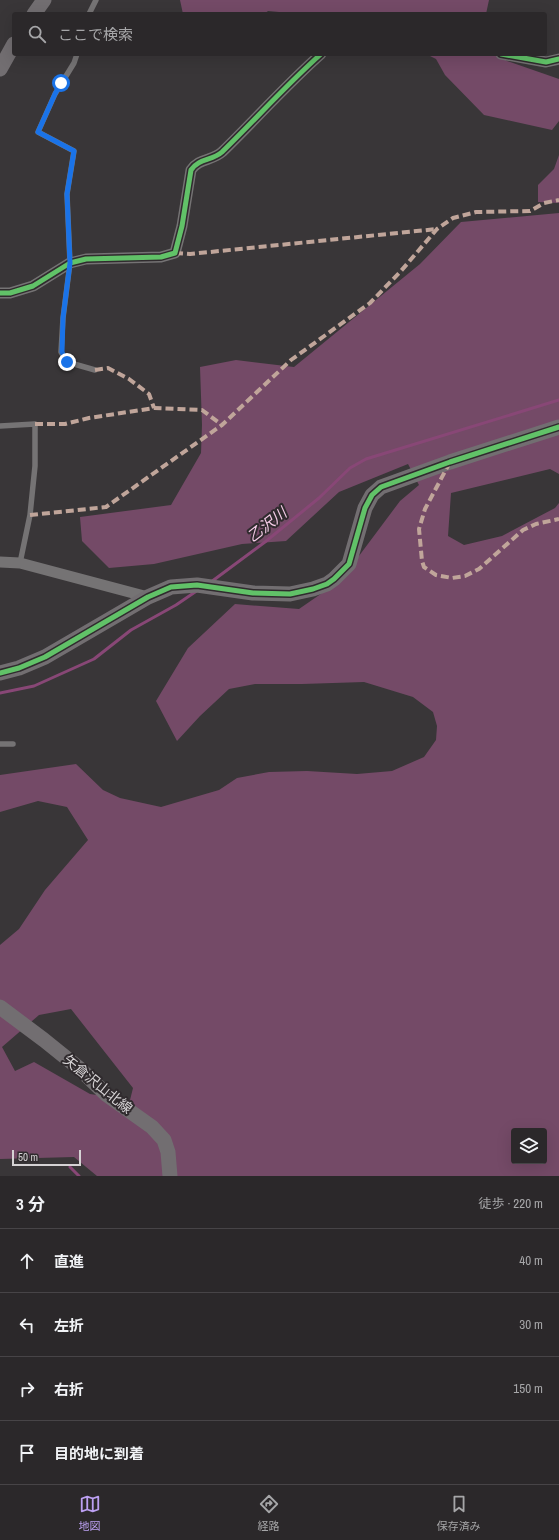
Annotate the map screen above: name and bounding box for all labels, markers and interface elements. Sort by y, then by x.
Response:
search box [12,12,547,56]
icon: search [26,23,48,45]
text: ここで検索 [58,24,133,45]
route start [52,74,70,92]
route end [58,353,76,371]
water label: 乙沢川 [242,501,292,547]
street label: 矢倉沢山北線 [60,1051,136,1117]
map controls [511,1128,547,1164]
button: layers [511,1128,547,1164]
scale bar [12,1148,81,1167]
text: 50 m [18,1150,38,1164]
text: 3 分 [16,1192,45,1215]
text: 徒歩 · 220 m [478,1195,543,1212]
icon: ahead [16,1250,38,1272]
text: 直進 [54,1251,84,1272]
text: 40 m [519,1252,543,1269]
icon: left [16,1314,38,1336]
text: 左折 [54,1315,84,1336]
text: 30 m [519,1316,543,1333]
icon: right [16,1378,38,1400]
text: 右折 [54,1379,84,1400]
text: 150 m [513,1380,543,1397]
icon: arrive [16,1442,38,1464]
text: 目的地に到着 [54,1443,144,1464]
tab: 地図 [79,1493,101,1533]
tab: 経路 [258,1493,280,1533]
tab: 保存済み [437,1493,481,1533]

